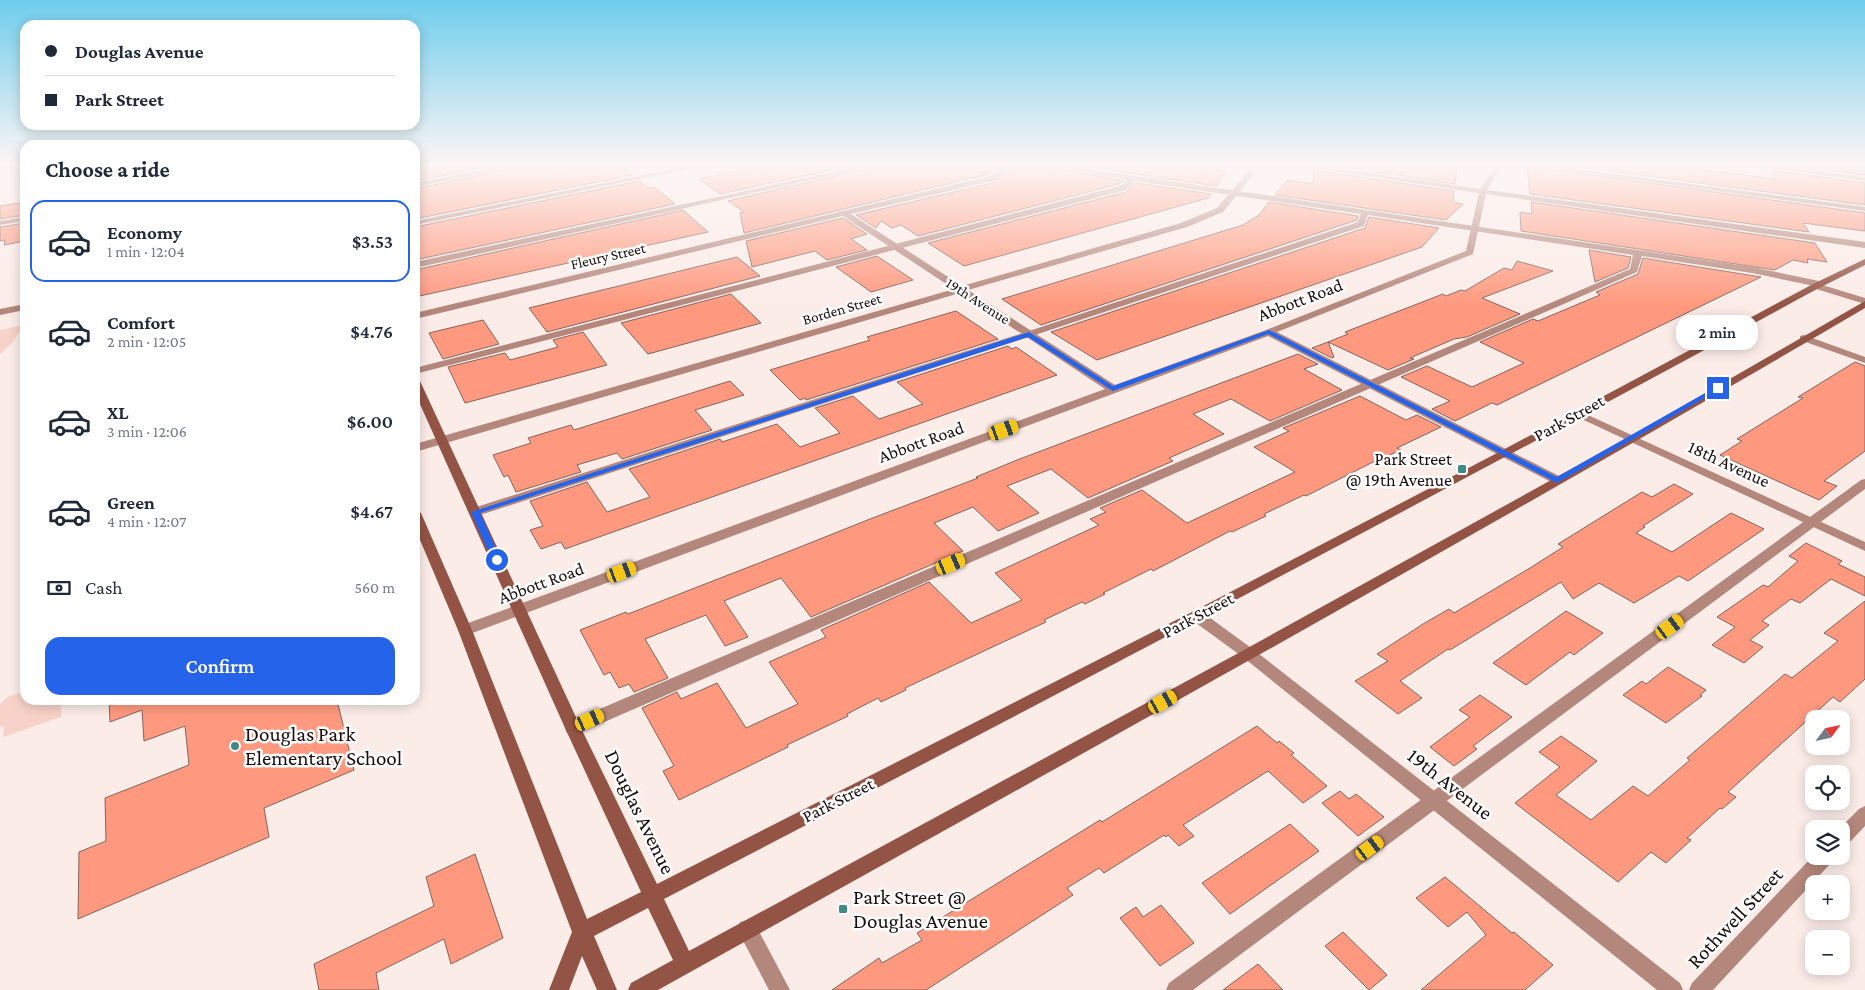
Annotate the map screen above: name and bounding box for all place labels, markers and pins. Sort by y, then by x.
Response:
place label: Park Street @ 19th Avenue [1346,449,1453,490]
marker: Park Street @ 19th Avenue [1456,463,1468,475]
place label: Douglas Park Elementary School [245,722,402,770]
marker: Douglas Park Elementary School [229,740,241,752]
place label: Park Street @ Douglas Avenue [853,885,988,933]
marker: Park Street @ Douglas Avenue [837,903,849,915]

